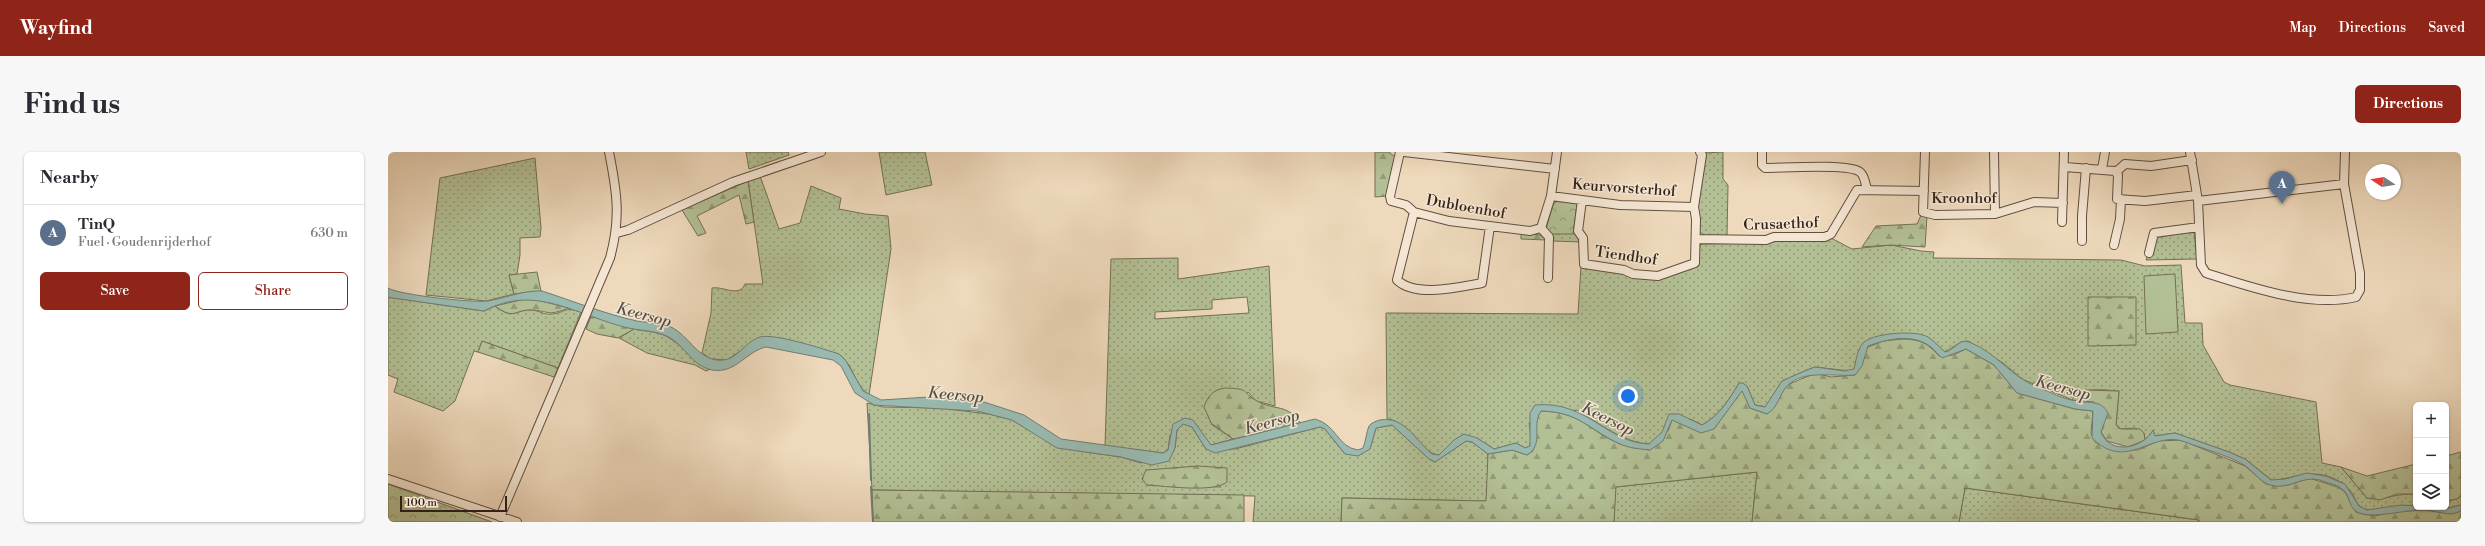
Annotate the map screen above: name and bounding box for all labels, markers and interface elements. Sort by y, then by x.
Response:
text: Wayfind [20,16,93,40]
text: Map [2289,19,2317,37]
text: Directions [2339,19,2406,37]
text: Saved [2428,19,2465,37]
button: Directions [2355,85,2461,123]
text: Find us [24,87,120,122]
north arrow [2365,164,2401,200]
text: Nearby [40,167,99,189]
pin: A [2269,171,2295,204]
street label: Keurvorsterhof [1571,175,1677,201]
street label: Kroonhof [1931,189,1997,208]
street label: Dubloenhof [1425,191,1508,223]
street label: Crusaethof [1743,213,1820,235]
text: TinQ [78,215,115,234]
text: A [48,225,58,241]
text: 630 m [310,225,348,241]
text: Fuel · Goudenrijderhof [78,234,211,250]
street label: Tiendhof [1593,242,1659,270]
button: Save [40,272,190,310]
button: Share [198,272,348,310]
water label: Keersop [614,298,674,332]
water label: Keersop [2033,371,2093,405]
water label: Keersop [927,383,985,407]
your location [1618,386,1638,406]
water label: Keersop [1578,398,1638,440]
map controls [2413,402,2449,510]
button: + [2413,402,2449,438]
water label: Keersop [1242,405,1302,439]
button: − [2413,438,2449,474]
button: layers [2413,474,2449,510]
scale bar [400,494,507,513]
text: 100 m [406,496,437,510]

